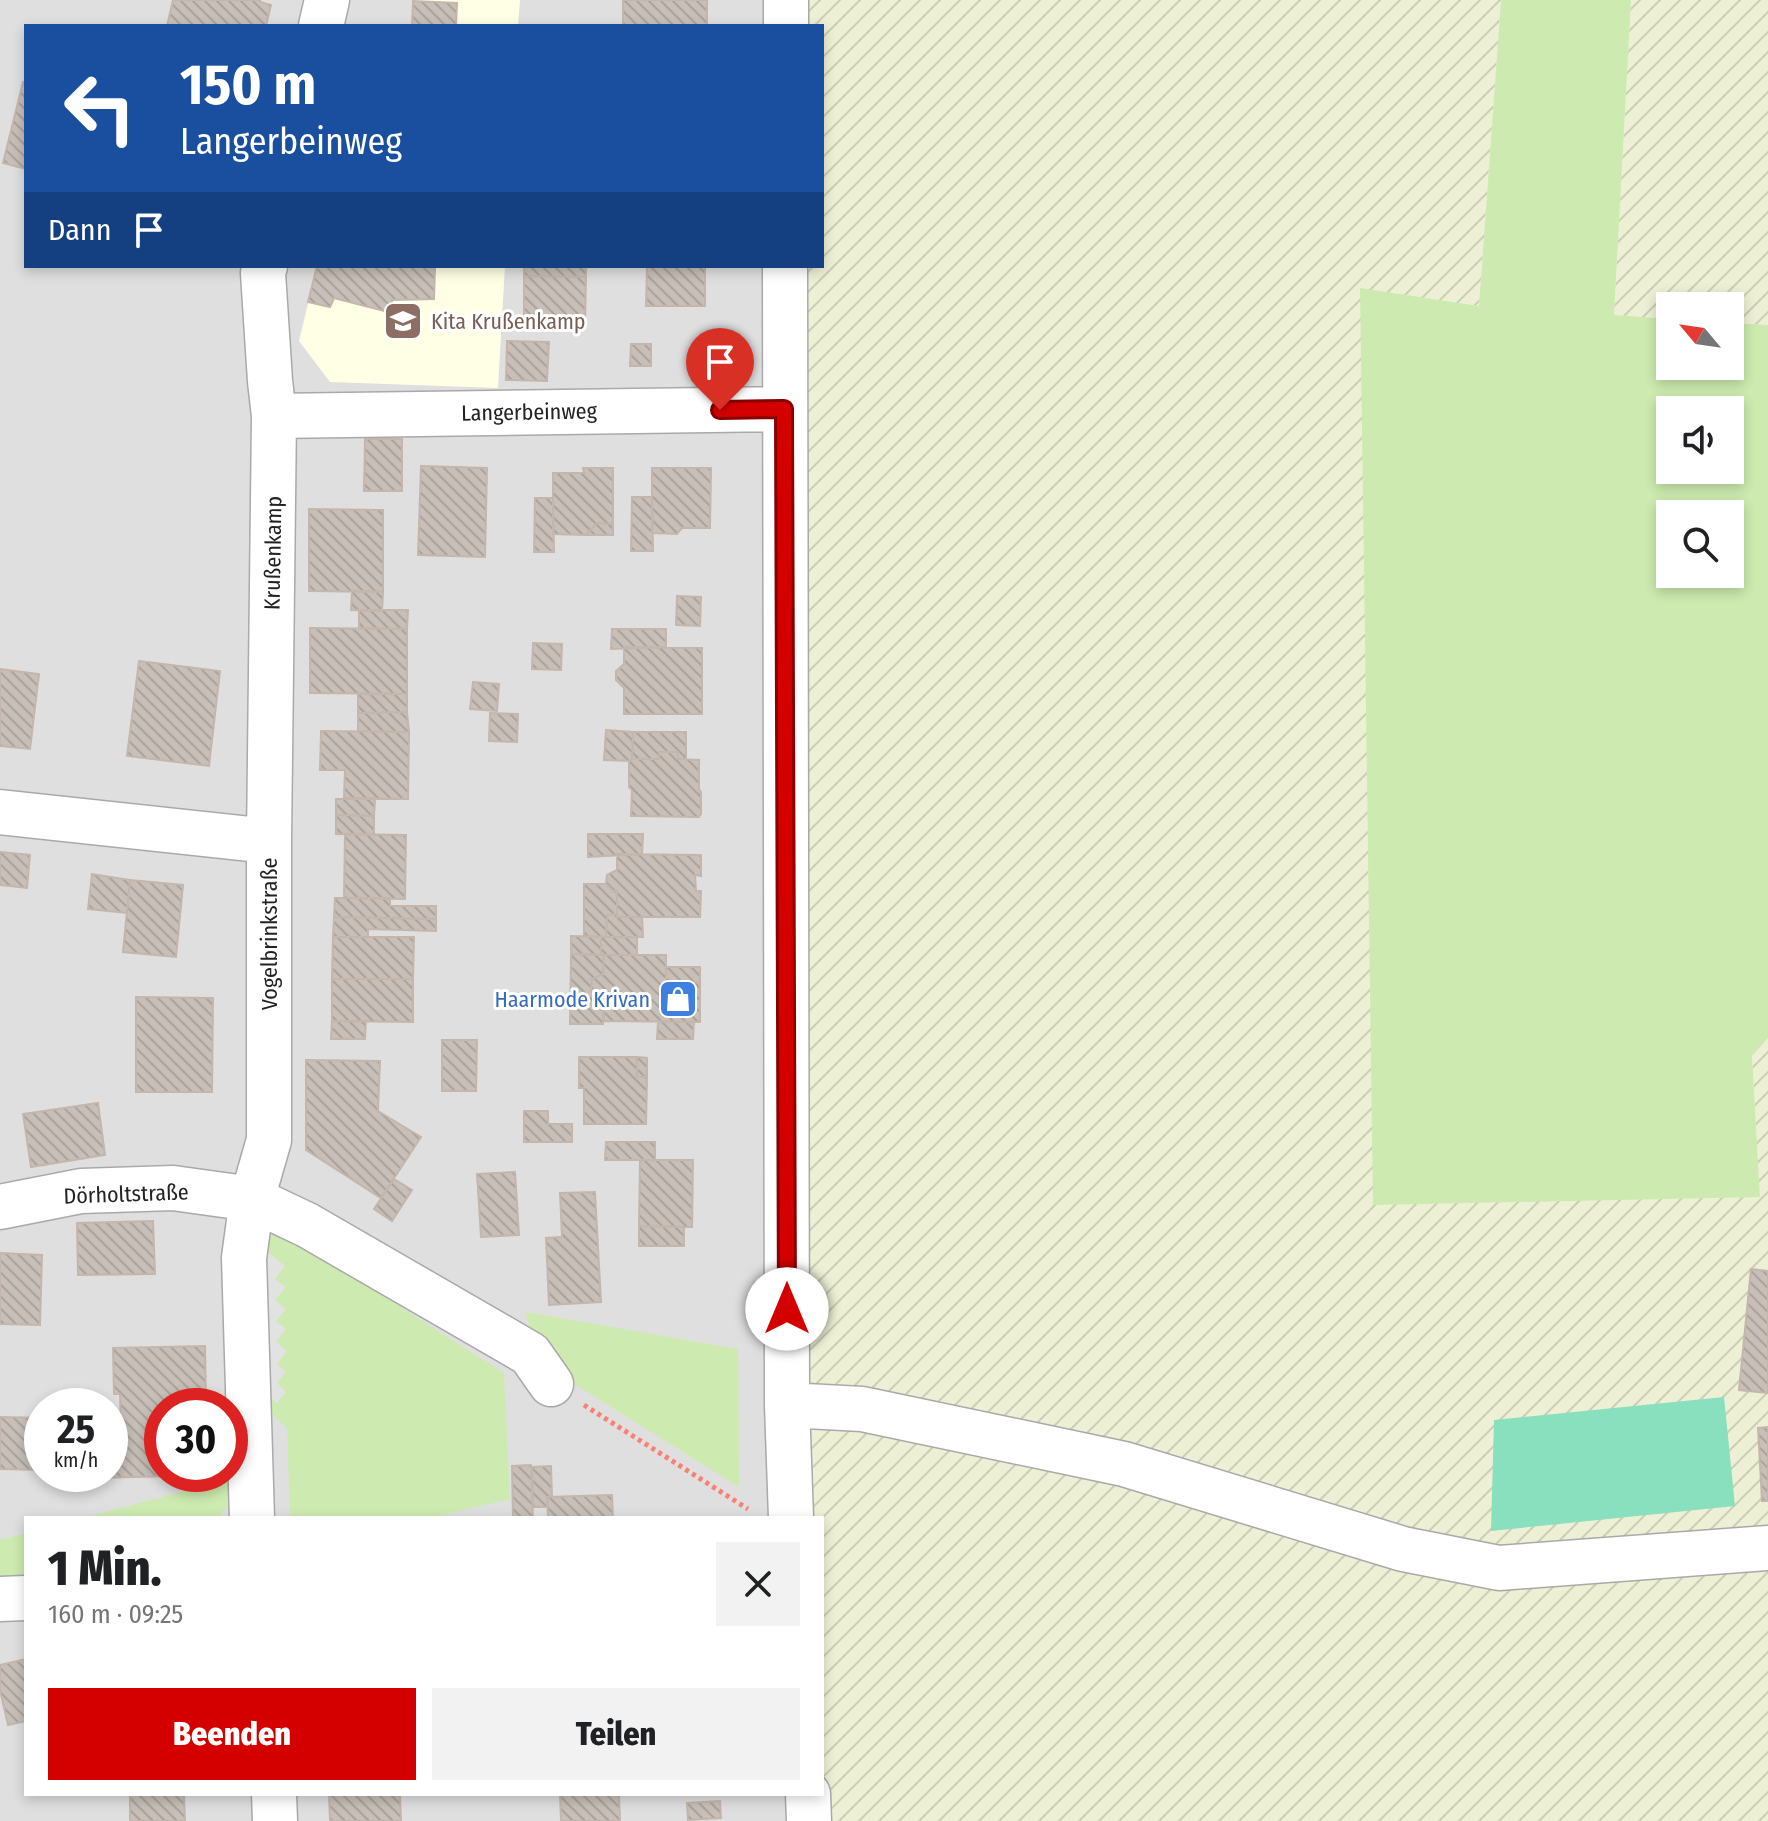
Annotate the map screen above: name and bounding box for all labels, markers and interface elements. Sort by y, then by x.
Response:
text: 150 m [180,52,316,119]
icon: left [48,56,152,160]
text: Langerbeinweg [180,120,402,164]
icon: arrive [127,208,171,252]
text: Dann [48,212,111,248]
north arrow [1656,292,1744,380]
map controls [1656,292,1744,588]
school or university icon: Kita Krußenkamp [382,300,424,342]
place label: Kita Krußenkamp [431,308,586,335]
pin [686,328,754,410]
icon: arrive [698,340,742,384]
button: sound [1656,396,1744,484]
street label: Langerbeinweg [461,397,598,427]
street label: Krußenkamp [259,496,287,610]
button: search [1656,500,1744,588]
street label: Vogelbrinkstraße [256,858,283,1010]
shop icon: Haarmode Krivan [657,978,699,1020]
place label: Haarmode Krivan [495,986,650,1013]
street label: Dörholtstraße [63,1178,189,1210]
position arrow [745,1267,829,1351]
speed limit sign: 30 [144,1388,248,1492]
text: 25 [57,1406,95,1454]
text: km/h [54,1448,98,1472]
text: 1 Min. [48,1540,162,1598]
button: close [716,1542,800,1626]
text: 160 m · 09:25 [48,1599,183,1630]
button: Beenden [48,1688,416,1780]
button: Teilen [432,1688,800,1780]

